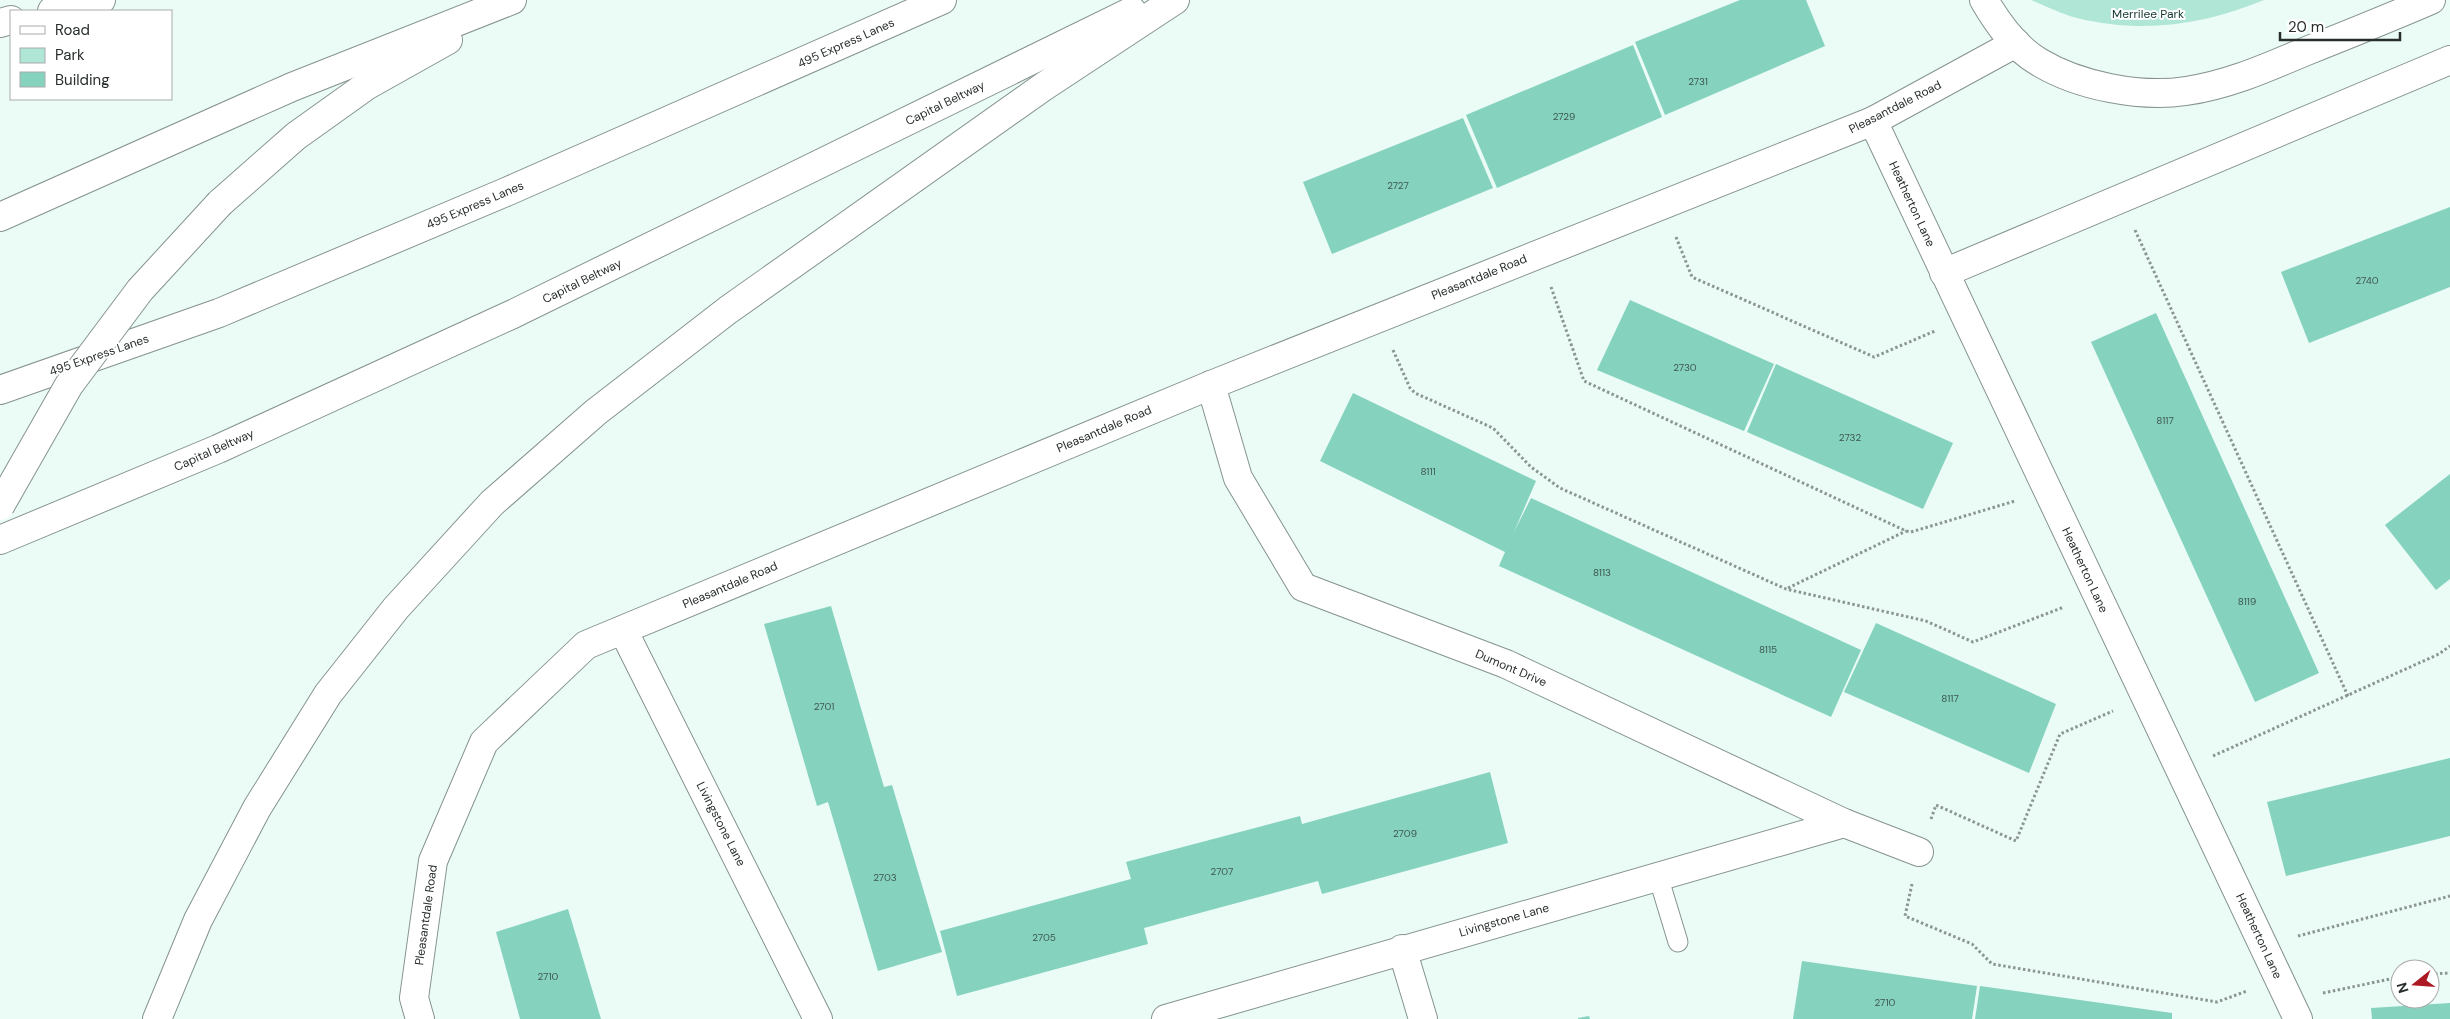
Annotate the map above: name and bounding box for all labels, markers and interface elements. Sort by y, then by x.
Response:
park label: Merrilee Park [2112,6,2184,22]
legend [10,10,172,100]
scale bar [2280,10,2400,42]
street label: 495 Express Lanes [795,14,897,72]
text: 20 m [2288,17,2324,37]
text: Road [55,20,90,40]
text: Park [55,45,85,65]
text: Building [55,70,110,90]
house number: 2731 [1688,75,1708,88]
street label: Capital Beltway [903,77,987,129]
street label: Pleasantdale Road [1846,77,1944,137]
house number: 2729 [1553,110,1575,123]
street label: Heatherton Lane [1885,159,1939,249]
street label: 495 Express Lanes [424,177,526,233]
house number: 2727 [1387,179,1409,192]
street label: Pleasantdale Road [1429,251,1529,303]
street label: Capital Beltway [540,255,624,307]
house number: 2740 [2355,274,2379,287]
street label: 495 Express Lanes [47,330,151,380]
house number: 2730 [1673,361,1697,374]
street label: Pleasantdale Road [1054,402,1154,456]
house number: 8117 [2156,414,2174,427]
street label: Capital Beltway [171,425,257,475]
house number: 2732 [1839,431,1861,444]
house number: 8111 [1420,465,1436,478]
street label: Heatherton Lane [2058,525,2112,615]
street label: Pleasantdale Road [680,558,780,612]
house number: 8113 [1593,566,1611,579]
house number: 8119 [2238,595,2256,608]
house number: 8115 [1759,643,1777,656]
street label: Dumont Drive [1473,646,1549,690]
house number: 8117 [1941,692,1959,705]
house number: 2701 [814,700,834,713]
street label: Livingstone Lane [693,779,749,869]
house number: 2709 [1393,827,1417,840]
street label: Pleasantdale Road [411,864,441,966]
house number: 2707 [1211,865,1233,878]
house number: 2703 [873,871,897,884]
street label: Heatherton Lane [2232,891,2286,981]
street label: Livingstone Lane [1457,899,1551,940]
house number: 2705 [1032,931,1056,944]
north arrow [2390,959,2440,1009]
house number: 2710 [538,970,559,983]
text: N [2392,980,2413,995]
house number: 2710 [1875,996,1896,1009]

